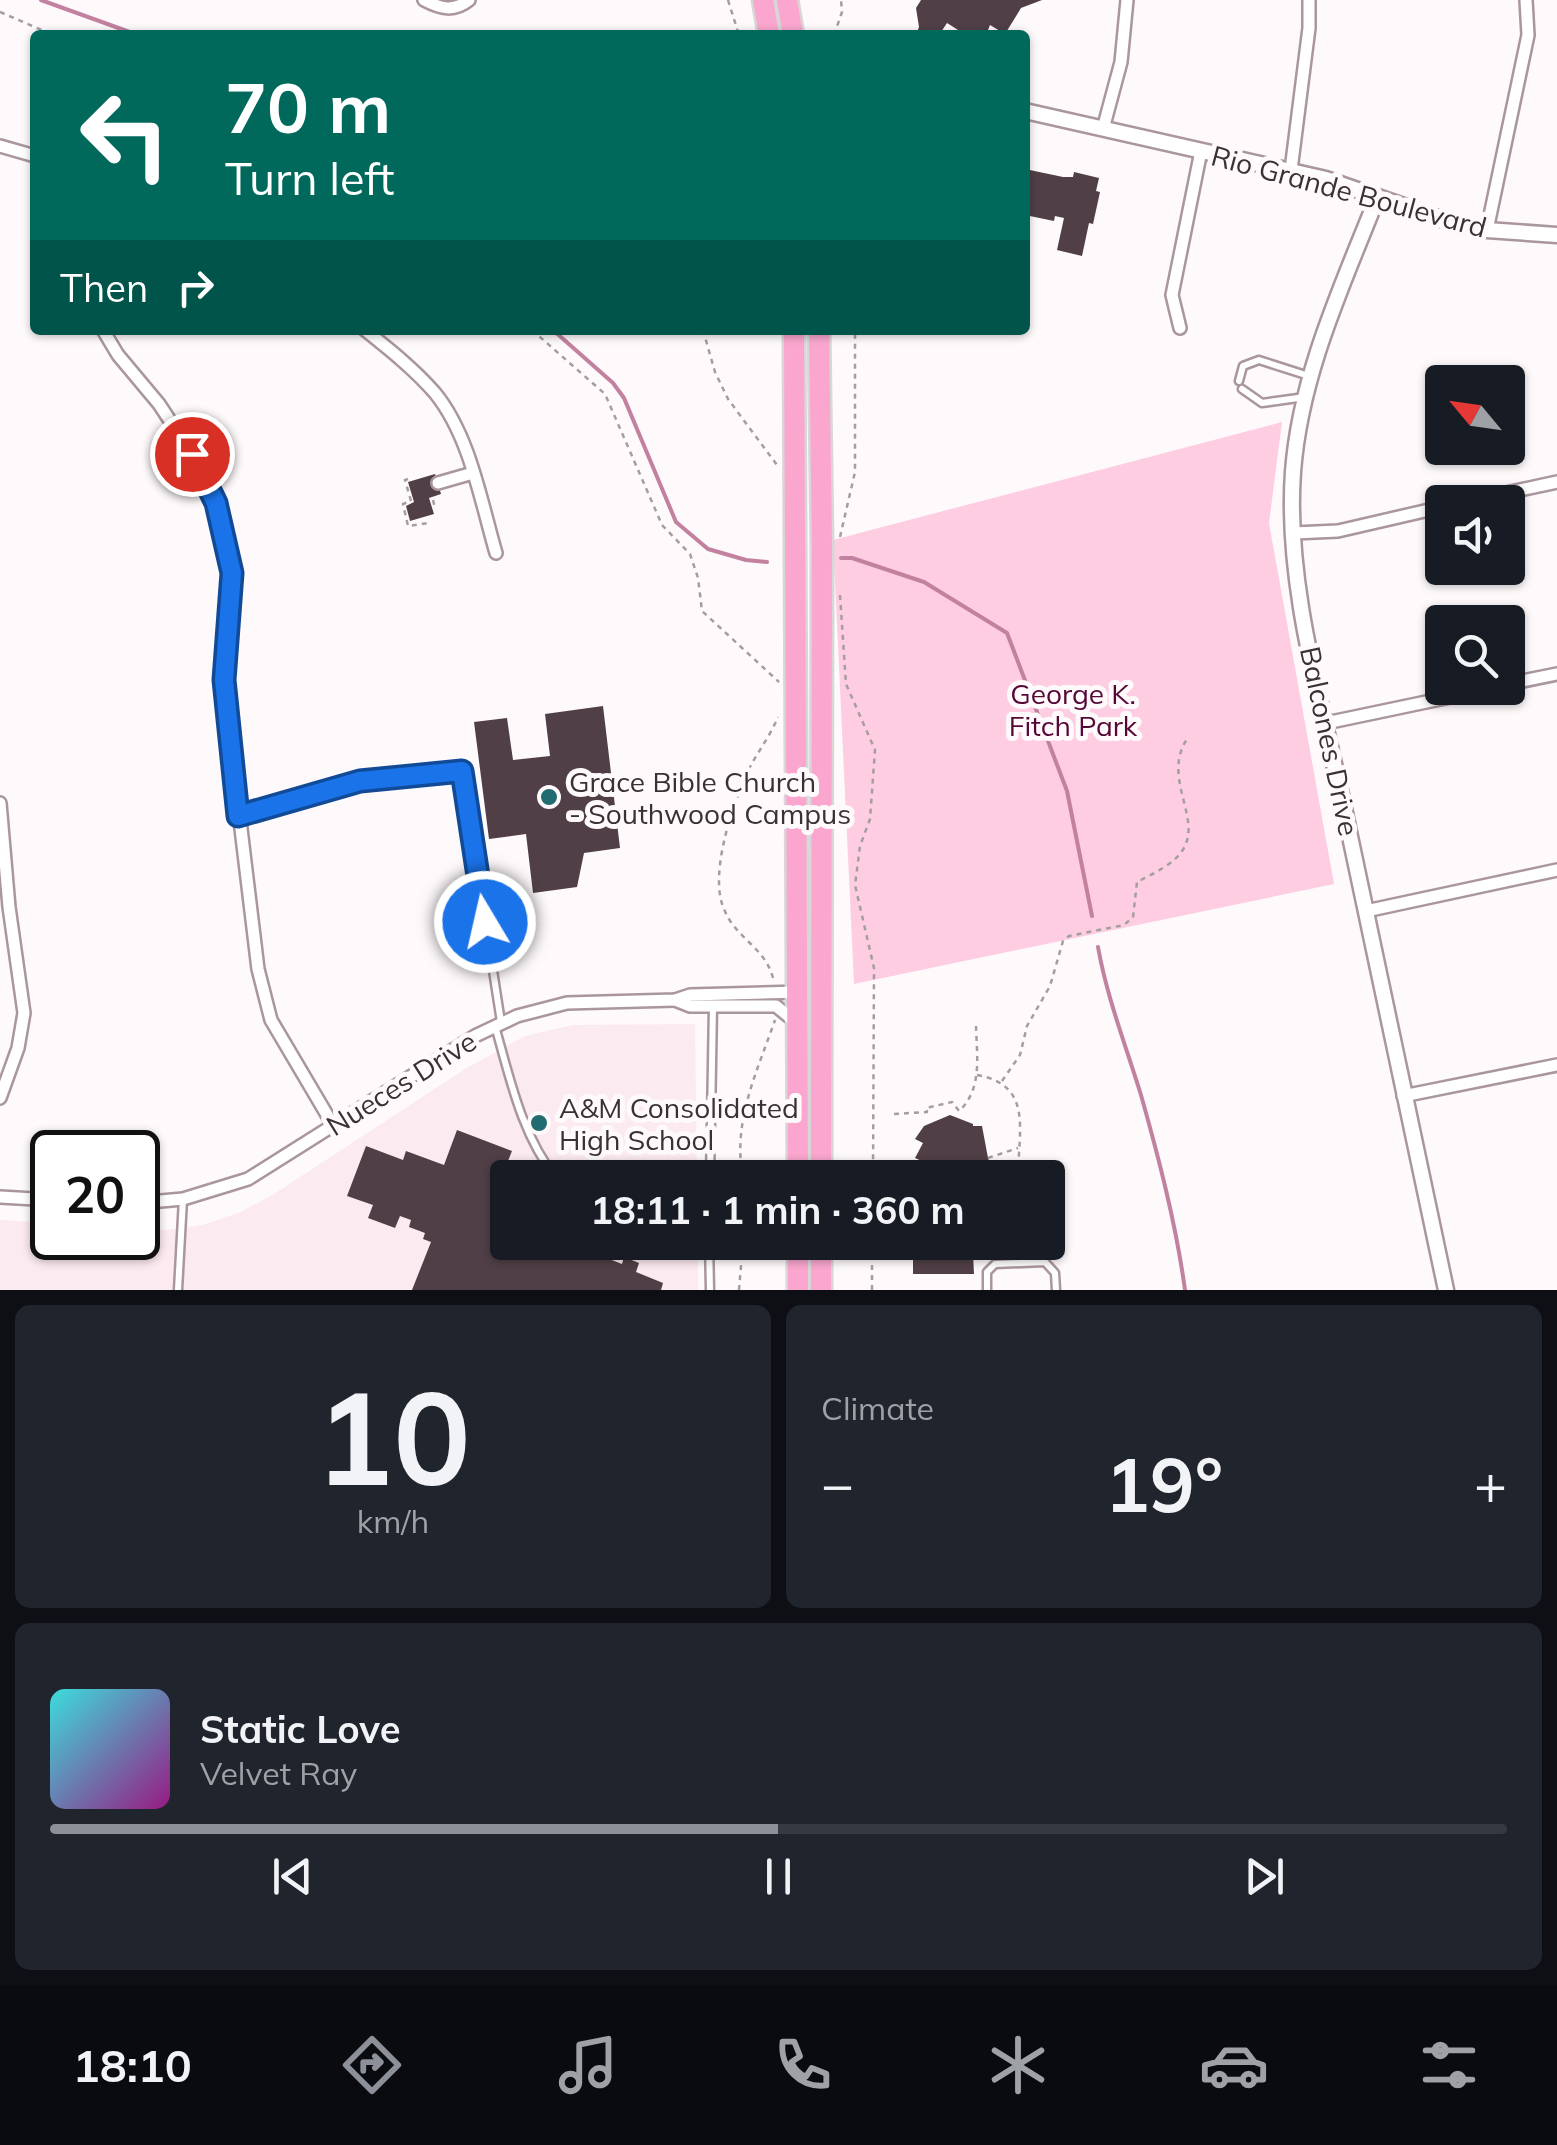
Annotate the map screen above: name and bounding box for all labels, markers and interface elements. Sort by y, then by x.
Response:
text: 70 m [225,63,391,151]
icon: left [60,70,190,200]
street label: Rio Grande Boulevard [1208,137,1490,245]
text: Turn left [225,150,394,206]
icon: right [168,260,223,315]
text: Then [60,264,148,312]
north arrow [1425,365,1525,465]
map controls [1425,365,1525,705]
pin [150,412,235,497]
icon: arrive [165,427,220,482]
button: sound [1425,485,1525,585]
button: search [1425,605,1525,705]
street label: Balcones Drive [1293,643,1367,839]
park label: George K. Fitch Park [1009,676,1138,743]
place label: Grace Bible Church - Southwood Campus [569,764,851,831]
marker: Grace Bible Church - Southwood Campus [538,786,560,808]
position arrow [433,870,537,974]
street label: Nueces Drive [320,1023,482,1143]
place label: A&M Consolidated High School [559,1090,799,1157]
marker: A&M Consolidated High School [528,1112,550,1134]
speed limit sign: 20 [30,1130,160,1260]
text: 18:11 · 1 min · 360 m [590,1186,965,1234]
text: 10 [315,1354,471,1518]
text: Climate [821,1388,934,1428]
text: 19° [1105,1437,1223,1531]
text: − [821,1449,854,1518]
text: + [1474,1449,1507,1518]
text: km/h [357,1501,429,1541]
text: Static Love [200,1705,401,1753]
text: Velvet Ray [200,1753,357,1793]
icon: previous [265,1849,320,1904]
icon: pause [751,1849,806,1904]
icon: next [1237,1849,1292,1904]
icon: directions [337,2030,407,2100]
icon: music [553,2030,623,2100]
icon: phone [768,2030,838,2100]
icon: climate [983,2030,1053,2100]
icon: car [1199,2030,1269,2100]
icon: filters [1414,2030,1484,2100]
text: 18:10 [73,2037,192,2093]

